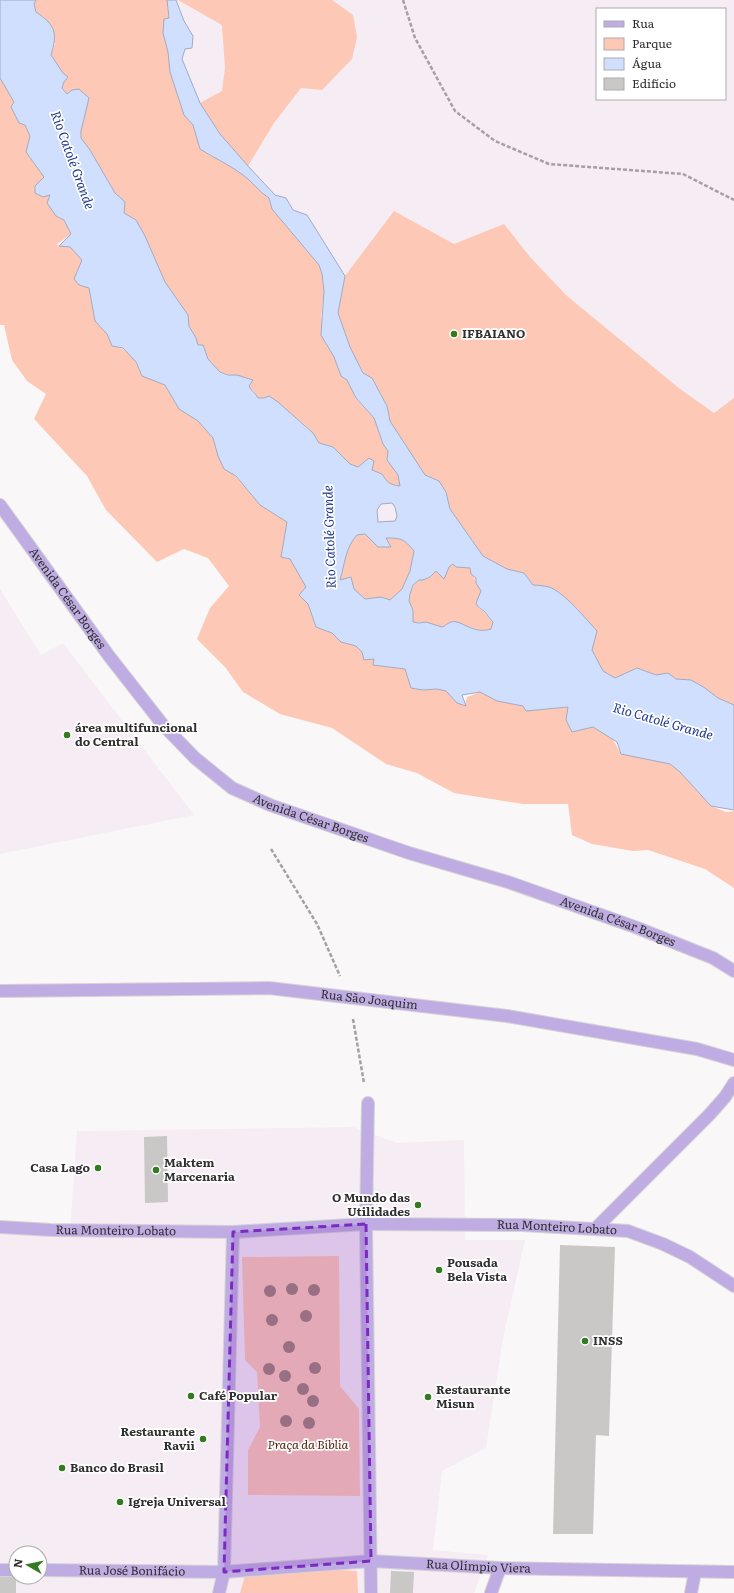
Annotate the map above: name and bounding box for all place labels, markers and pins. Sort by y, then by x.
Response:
place label: IFBAIANO [462,324,525,342]
marker: IFBAIANO [449,329,459,339]
place label: área multifuncional do Central [75,718,198,750]
marker: área multifuncional do Central [62,730,72,740]
place label: Maktem Marcenaria [164,1153,235,1185]
place label: Casa Lago [30,1158,91,1176]
marker: Casa Lago [93,1163,103,1173]
marker: Maktem Marcenaria [151,1165,161,1175]
place label: O Mundo das Utilidades [332,1188,410,1220]
marker: O Mundo das Utilidades [413,1200,423,1210]
place label: Pousada Bela Vista [447,1253,507,1285]
marker: Pousada Bela Vista [434,1265,444,1275]
place label: INSS [593,1331,623,1349]
marker: INSS [580,1336,590,1346]
place label: Restaurante Misun [436,1380,511,1412]
place label: Café Popular [199,1386,278,1404]
marker: Café Popular [186,1391,196,1401]
marker: Restaurante Misun [423,1392,433,1402]
place label: Restaurante Ravii [121,1422,196,1454]
marker: Restaurante Ravii [198,1434,208,1444]
place label: Banco do Brasil [70,1458,164,1476]
marker: Banco do Brasil [57,1463,67,1473]
place label: Igreja Universal [128,1492,226,1510]
marker: Igreja Universal [115,1497,125,1507]

